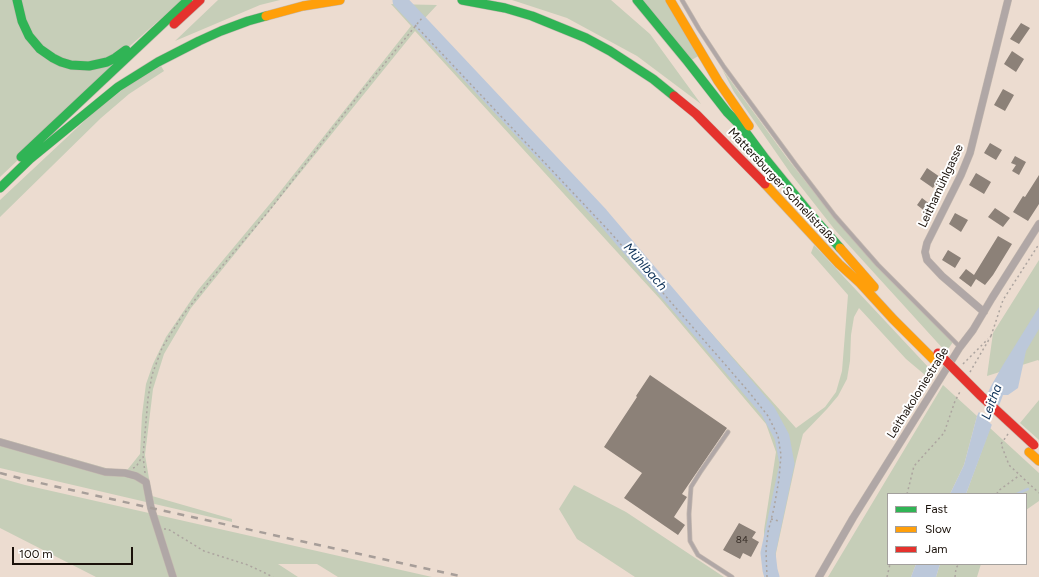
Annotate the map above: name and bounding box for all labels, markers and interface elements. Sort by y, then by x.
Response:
street label: Mattersburger Schnellstraße [725,125,839,247]
street label: Leithamühlgasse [915,142,967,230]
water label: Mühlbach [620,240,670,294]
street label: Leithakoloniestraße [884,345,952,441]
water label: Leitha [978,382,1006,422]
legend [887,493,1027,565]
text: Fast [925,502,948,516]
text: Slow [925,522,951,536]
house number: 84 [736,534,748,546]
scale bar [14,539,135,565]
text: Jam [925,542,948,556]
text: 100 m [19,547,53,561]

